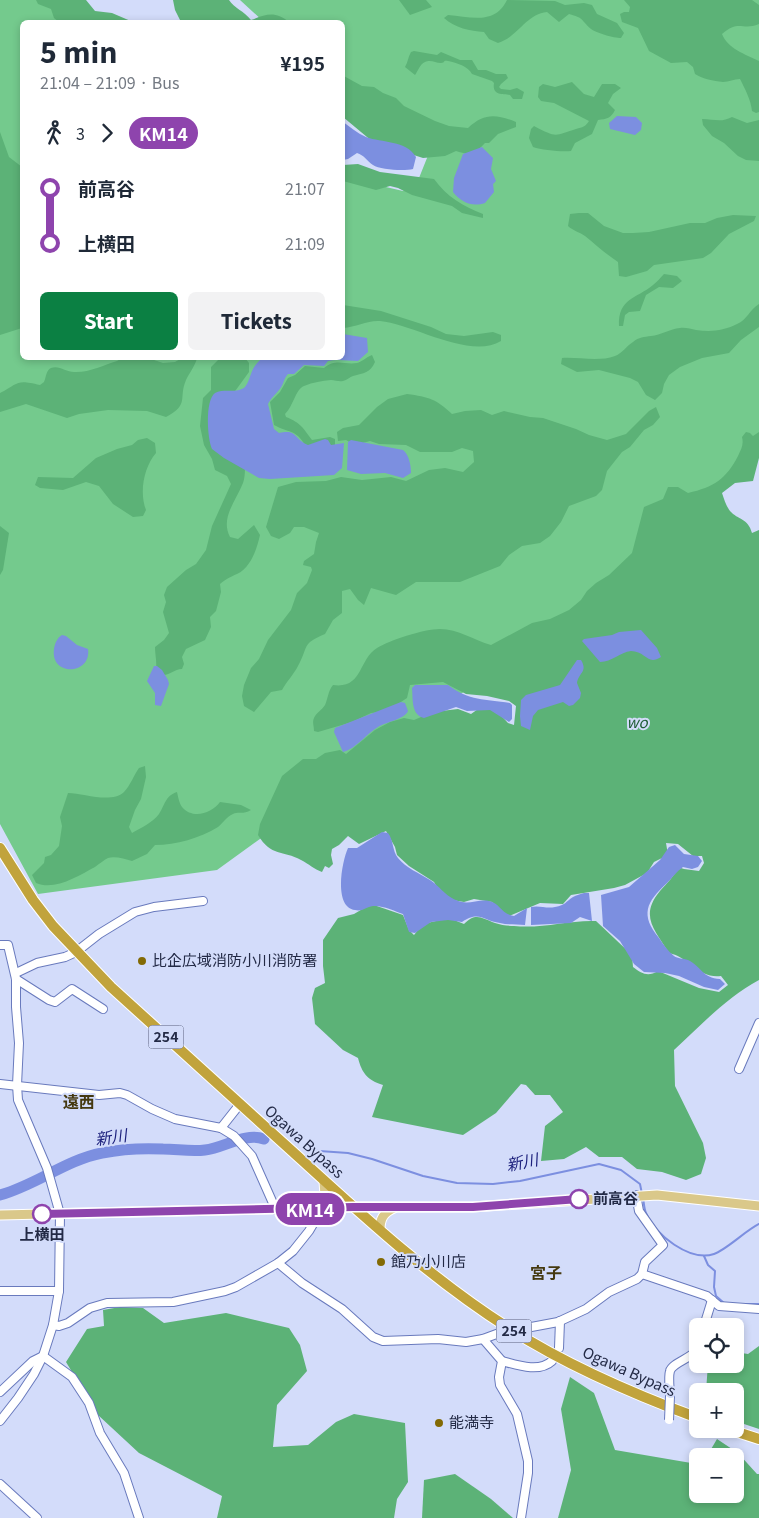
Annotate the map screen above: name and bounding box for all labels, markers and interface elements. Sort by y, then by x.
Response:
text: 5 min [40,31,117,71]
text: ¥195 [280,49,325,76]
text: 21:04 – 21:09 · Bus [40,70,180,94]
icon: walk [40,119,68,147]
icon: forward [93,119,121,147]
text: KM14 [139,120,188,146]
text: 3 [76,121,85,145]
text: 前高谷 [78,174,135,201]
text: 21:07 [285,176,325,200]
text: 上横田 [78,229,135,256]
text: 21:09 [285,231,325,255]
button: Start [40,292,178,350]
button: Tickets [188,292,325,350]
park label: wo [626,711,648,732]
place label: 比企広域消防小川消防署 [152,949,317,970]
marker: 比企広域消防小川消防署 [136,955,148,967]
road number: 254 [148,1026,184,1048]
district label: 遠西 [63,1089,95,1113]
street label: Ogawa Bypass [261,1100,349,1182]
water label: 新川 [93,1122,130,1150]
water label: 新川 [504,1146,542,1176]
place label: 前高谷 [593,1187,638,1208]
marker: 前高谷 [569,1189,589,1209]
line badge: KM14 [275,1193,345,1225]
text: KM14 [286,1196,334,1222]
marker: 上横田 [32,1204,52,1224]
place label: 上横田 [19,1223,65,1244]
place label: 館乃小川店 [391,1250,466,1271]
marker: 館乃小川店 [375,1256,387,1268]
district label: 宮子 [530,1260,562,1284]
map controls [689,1318,744,1503]
button: locate [689,1318,744,1373]
road number: 254 [496,1320,532,1342]
street label: Ogawa Bypass [580,1341,680,1401]
button: + [689,1383,744,1438]
place label: 能満寺 [449,1411,494,1432]
marker: 能満寺 [433,1417,445,1429]
button: − [689,1448,744,1503]

